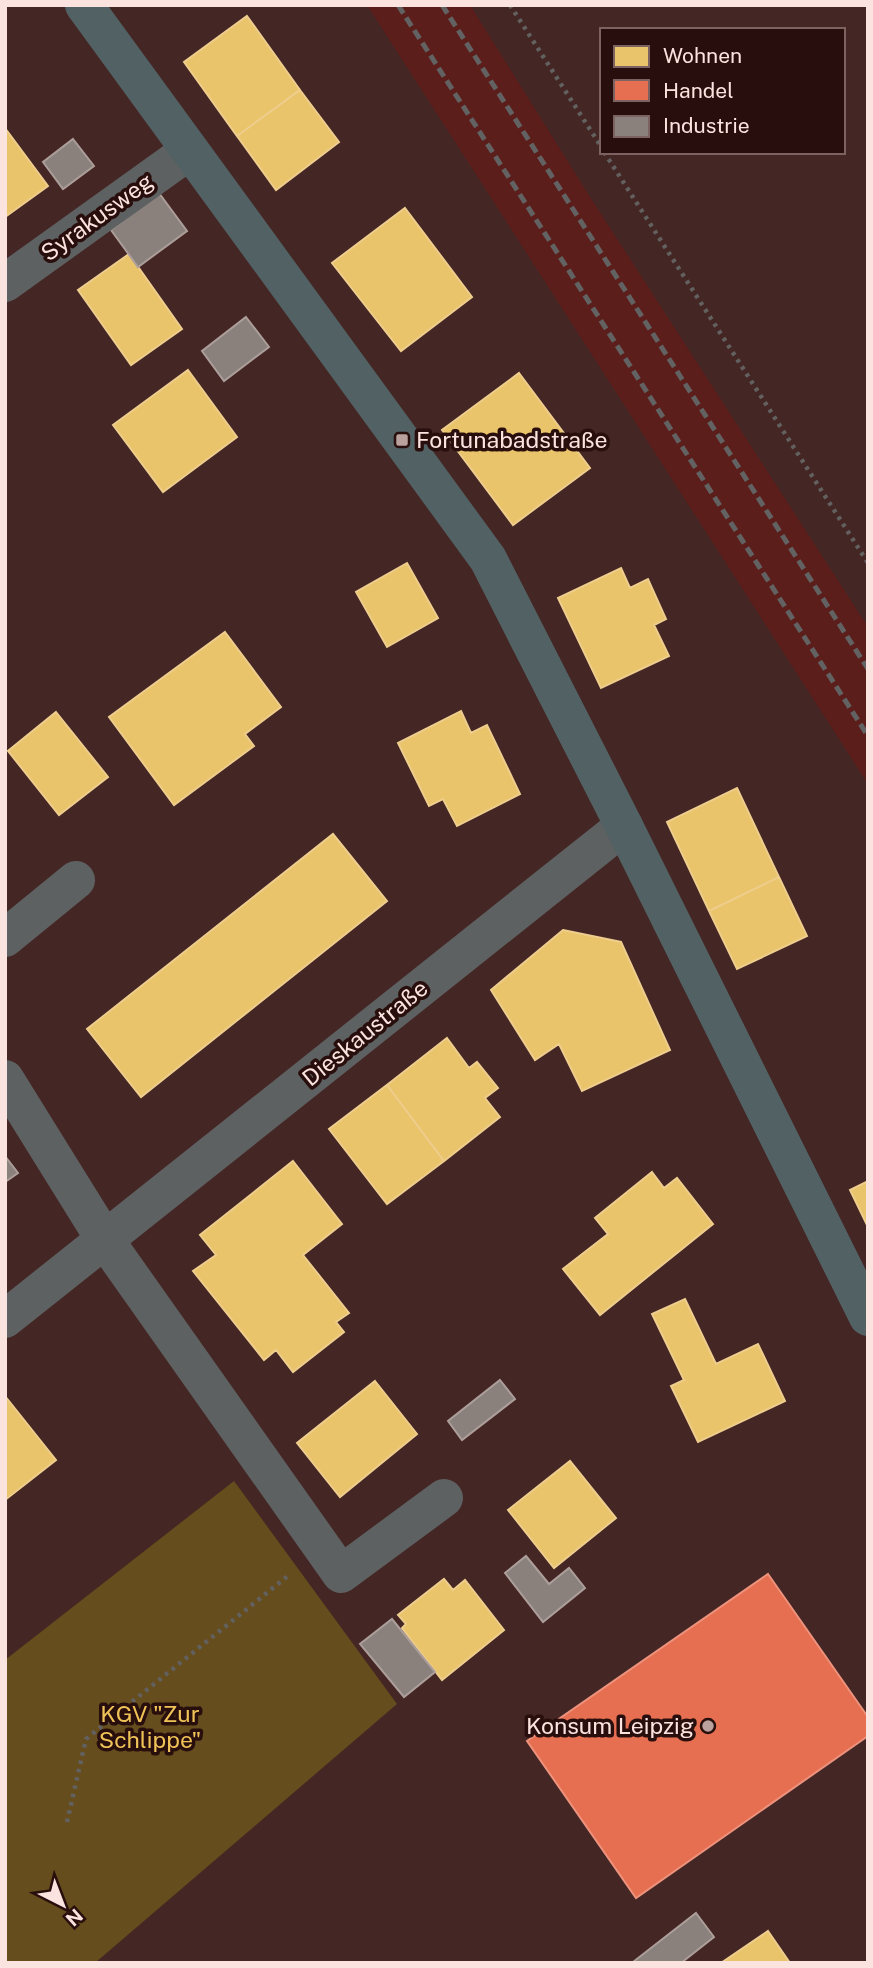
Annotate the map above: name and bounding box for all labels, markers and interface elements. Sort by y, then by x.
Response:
legend [600,28,845,154]
text: Wohnen [663,43,742,68]
text: Handel [663,78,734,103]
text: Industrie [663,113,750,138]
street label: Syrakusweg [35,167,158,266]
place label: Fortunabadstraße [416,426,607,453]
marker: Fortunabadstraße [394,432,410,448]
street label: Dieskaustraße [297,974,433,1091]
park label: KGV "Zur Schlippe" [99,1700,201,1753]
place label: Konsum Leipzig [526,1712,694,1739]
marker: Konsum Leipzig [700,1718,716,1734]
north arrow [28,1870,98,1940]
text: N [61,1904,87,1931]

